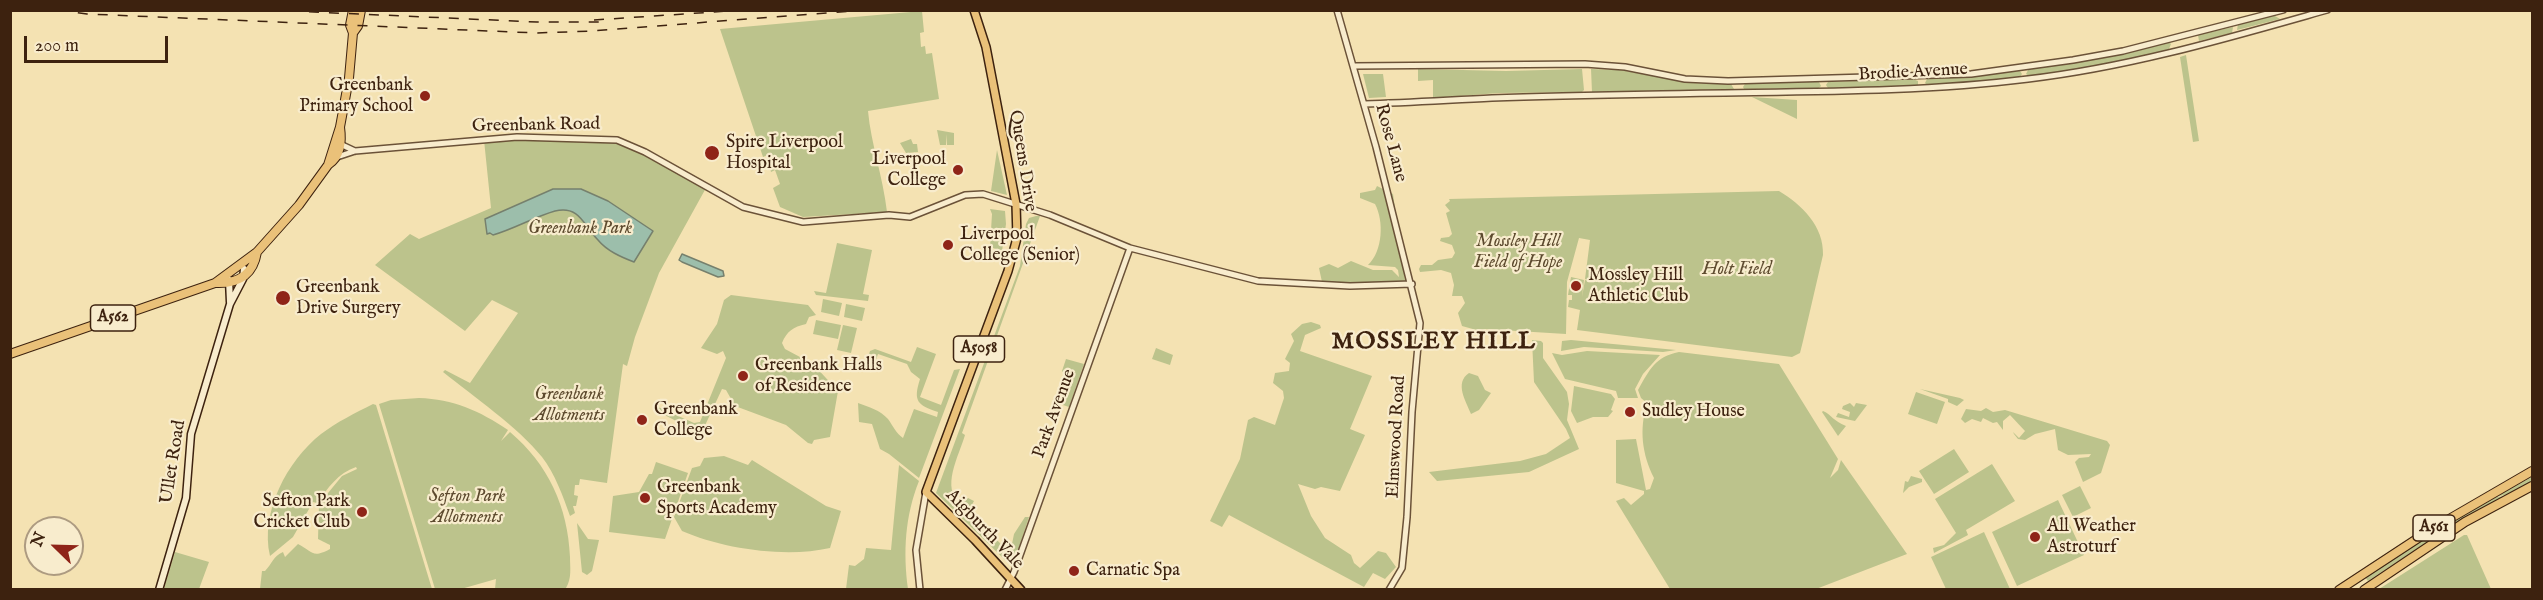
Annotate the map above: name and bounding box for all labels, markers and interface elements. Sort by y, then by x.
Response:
scale bar [27,24,171,62]
text: 200 m [35,35,79,58]
street label: Brodie Avenue [1858,59,1968,87]
place label: Greenbank Primary School [299,75,413,118]
marker: Greenbank Primary School [418,89,432,103]
street label: Rose Lane [1369,101,1411,185]
street label: Queens Drive [1003,109,1041,213]
street label: Greenbank Road [472,114,600,138]
place label: Spire Liverpool Hospital [726,132,843,174]
marker: Spire Liverpool Hospital [703,144,721,162]
place label: Liverpool College [872,149,946,192]
marker: Liverpool College [951,163,965,177]
park label: Greenbank Park [528,218,632,240]
place label: Liverpool College (Senior) [960,224,1080,266]
park label: Mossley Hill Field of Hope [1474,231,1562,274]
marker: Liverpool College (Senior) [941,238,955,252]
park label: Holt Field [1702,259,1772,281]
place label: Mossley Hill Athletic Club [1588,265,1688,308]
place label: Greenbank Drive Surgery [296,277,401,320]
marker: Mossley Hill Athletic Club [1569,279,1583,293]
marker: Greenbank Drive Surgery [274,289,292,307]
road number: A562 [90,305,136,331]
district label: MOSSLEY HILL [1332,329,1536,357]
road number: A5058 [954,336,1004,362]
place label: Greenbank Halls of Residence [755,355,882,398]
street label: Park Avenue [1029,367,1081,461]
marker: Greenbank Halls of Residence [736,369,750,383]
street label: Elmswood Road [1383,375,1411,499]
park label: Greenbank Allotments [533,384,605,426]
place label: Greenbank College [654,399,738,442]
place label: Sudley House [1642,401,1745,423]
marker: Sudley House [1623,405,1637,419]
marker: Greenbank College [635,413,649,427]
street label: Ullet Road [157,419,191,505]
place label: Greenbank Sports Academy [657,477,777,520]
street label: Aigburth Vale [940,485,1028,575]
park label: Sefton Park Allotments [429,486,505,528]
place label: Sefton Park Cricket Club [254,491,350,534]
marker: Greenbank Sports Academy [638,491,652,505]
marker: Sefton Park Cricket Club [355,505,369,519]
road number: A561 [2413,515,2455,541]
north arrow [24,516,84,576]
place label: All Weather Astroturf [2047,516,2136,558]
text: N [27,529,51,550]
marker: All Weather Astroturf [2028,530,2042,544]
place label: Carnatic Spa [1086,560,1180,582]
marker: Carnatic Spa [1067,564,1081,578]

